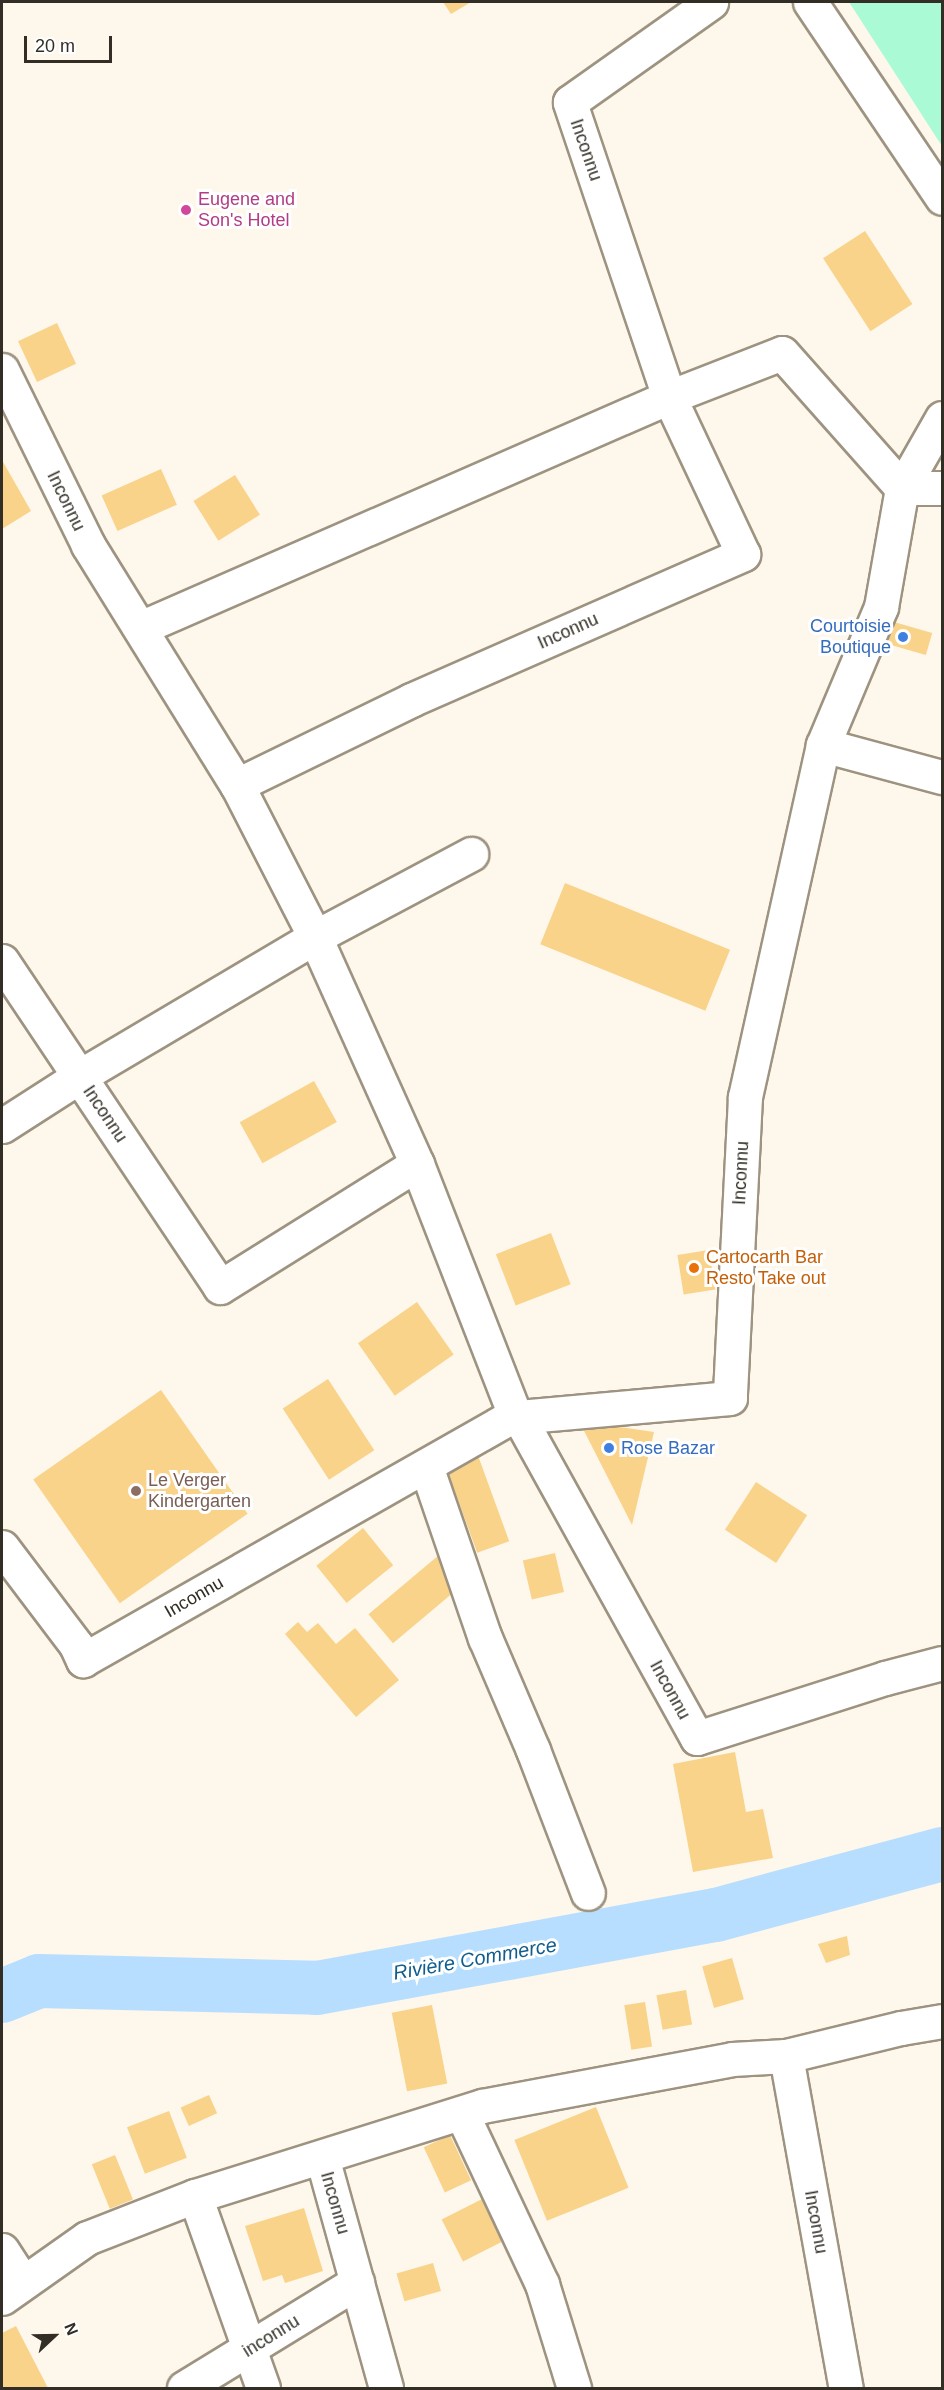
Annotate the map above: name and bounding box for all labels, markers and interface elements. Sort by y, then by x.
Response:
scale bar [27,24,116,62]
text: 20 m [35,36,75,56]
street label: Inconnu [565,116,607,184]
place label: Eugene and Son's Hotel [198,189,295,232]
marker: Eugene and Son's Hotel [179,203,193,217]
street label: Inconnu [42,467,90,535]
street label: Inconnu [534,608,602,654]
place label: Courtoisie Boutique [810,616,891,658]
marker: Courtoisie Boutique [896,630,910,644]
street label: Inconnu [78,1081,132,1147]
street label: Inconnu [729,1140,753,1206]
place label: Cartocarth Bar Resto Take out [706,1247,826,1290]
marker: Cartocarth Bar Resto Take out [687,1261,701,1275]
place label: Rose Bazar [621,1437,715,1459]
marker: Rose Bazar [602,1441,616,1455]
place label: Le Verger Kindergarten [148,1470,251,1512]
marker: Le Verger Kindergarten [129,1484,143,1498]
street label: Inconnu [161,1572,227,1622]
street label: Inconnu [645,1657,695,1723]
water label: Rivière Commerce [391,1933,559,1985]
street label: Inconnu [316,2169,354,2237]
street label: Inconnu [800,2189,832,2255]
north arrow [24,2306,84,2366]
street label: inconnu [239,2310,303,2362]
text: N [61,2321,81,2338]

